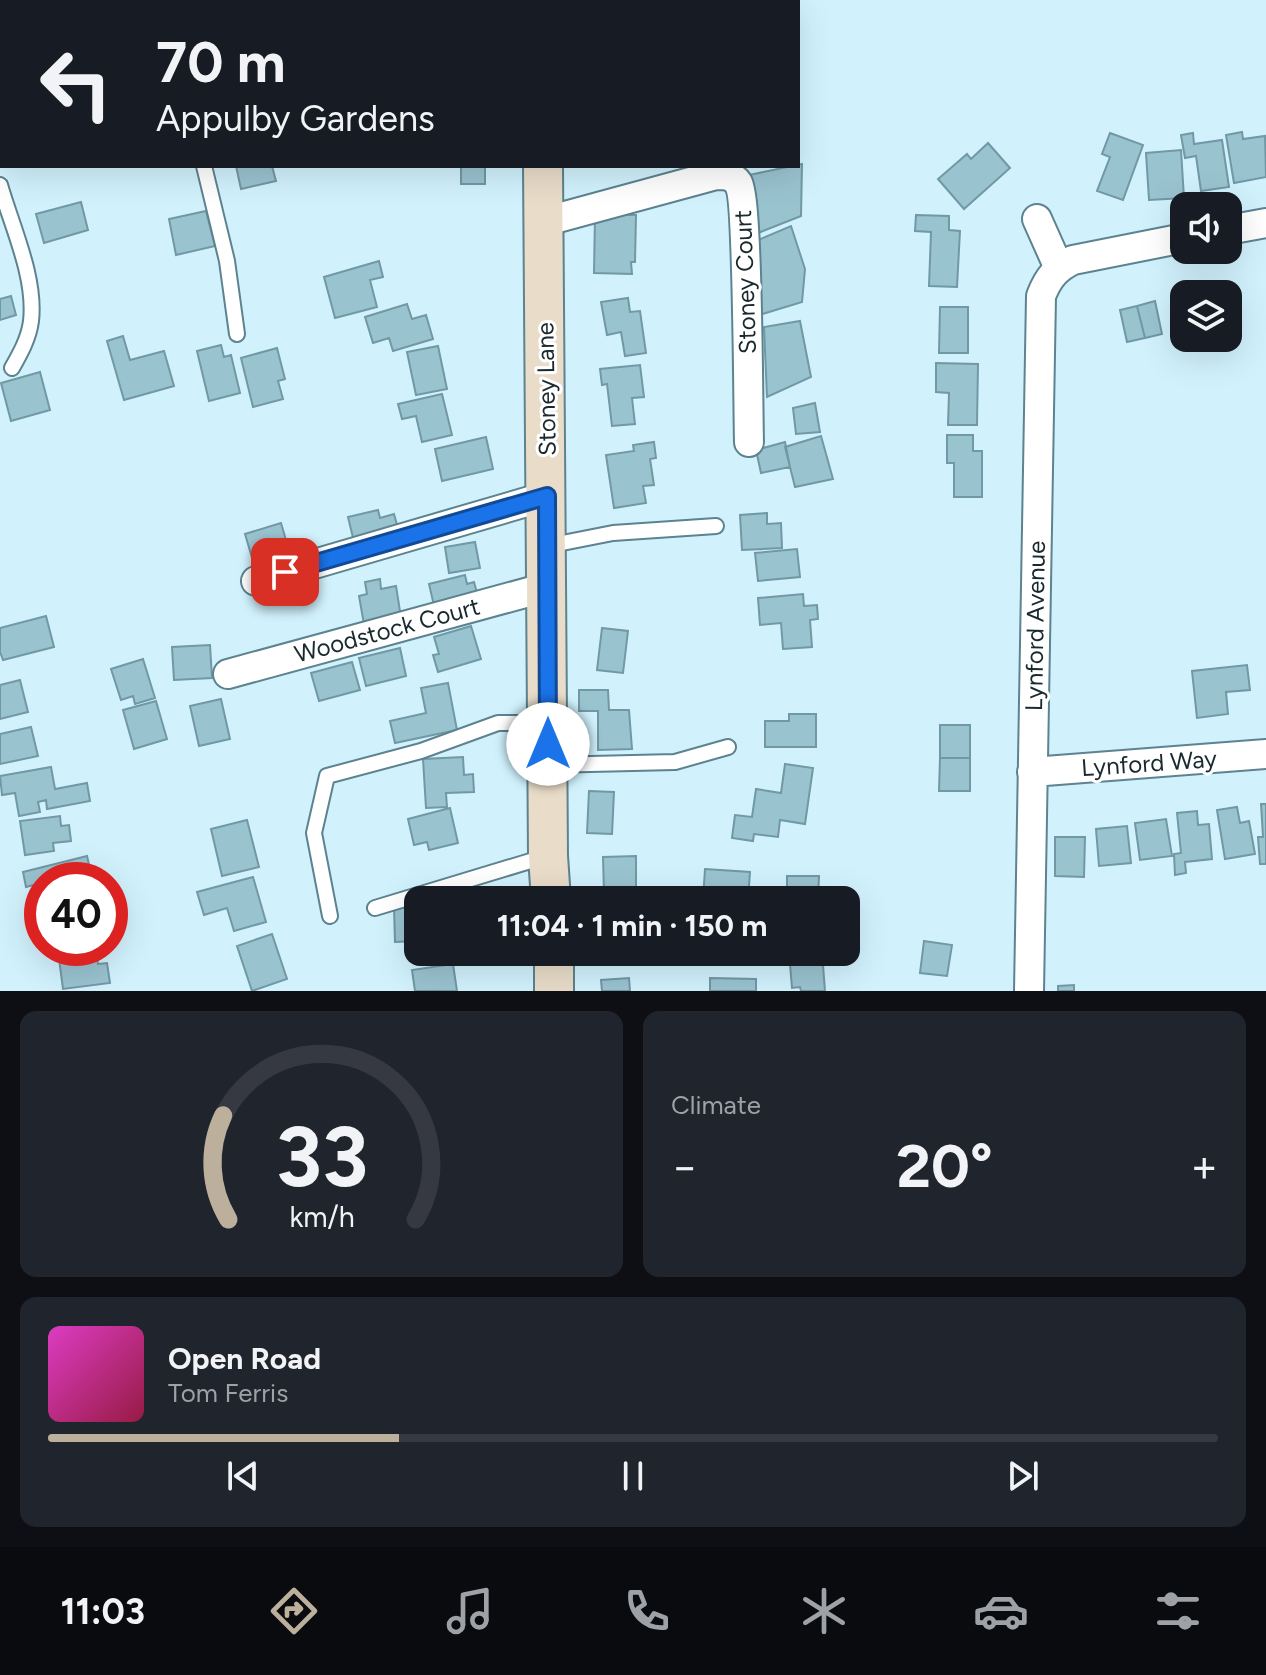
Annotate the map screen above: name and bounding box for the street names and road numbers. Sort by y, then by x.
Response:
street label: Stoney Court [728,209,762,355]
street label: Stoney Lane [530,322,562,456]
street label: Lynford Avenue [1019,541,1051,711]
street label: Woodstock Court [291,591,483,669]
street label: Lynford Way [1080,744,1218,782]

